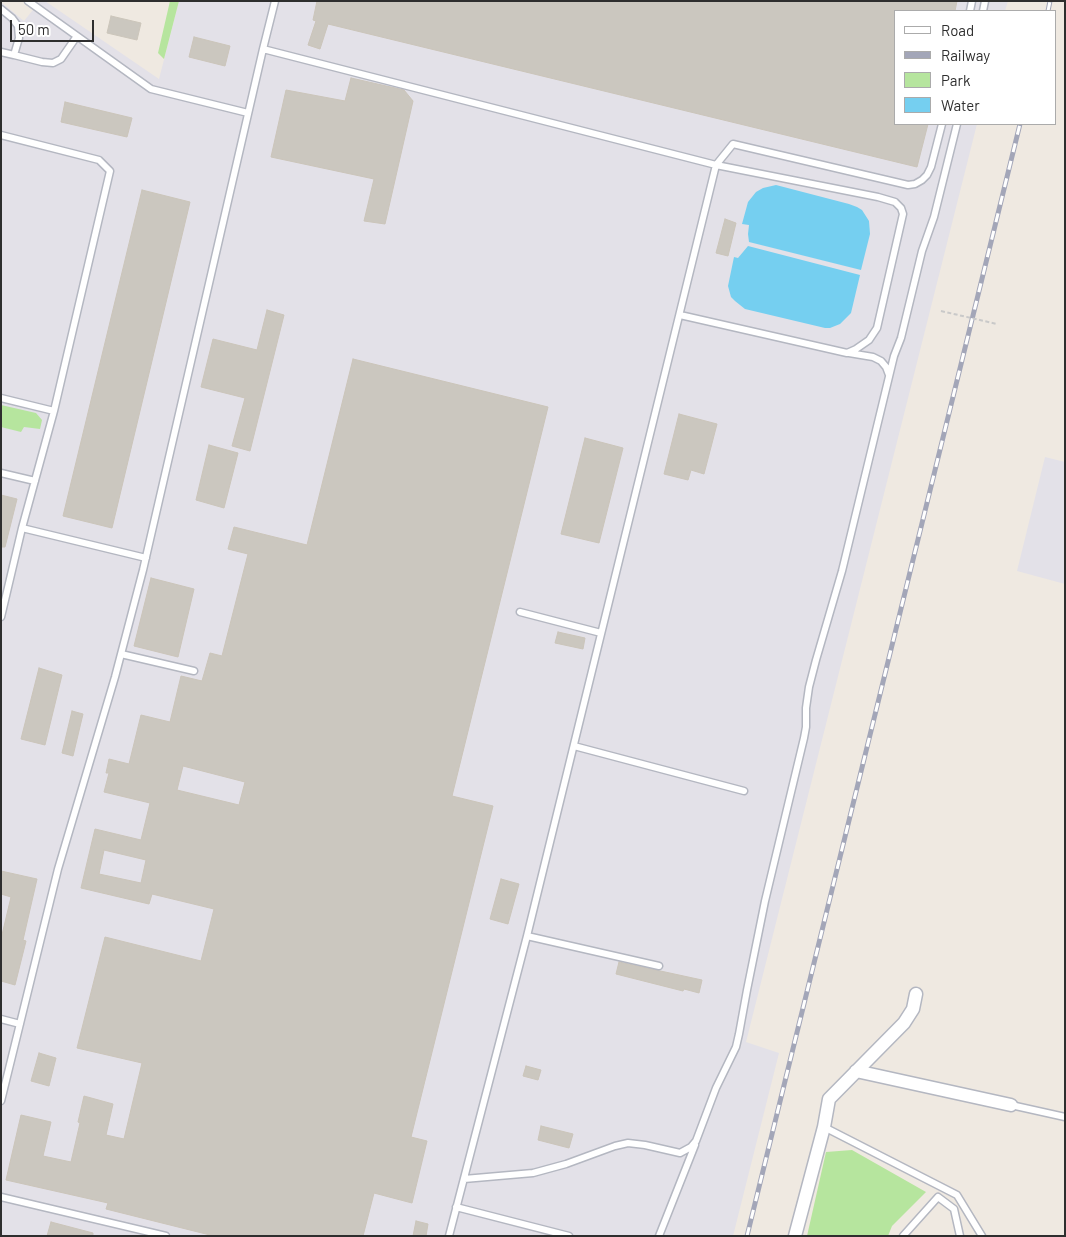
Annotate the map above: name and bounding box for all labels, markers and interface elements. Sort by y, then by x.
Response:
scale bar [12,10,96,42]
legend [894,10,1056,125]
text: 50 m [18,20,50,38]
text: Road [941,21,974,39]
text: Railway [941,46,990,64]
text: Park [941,71,970,89]
text: Water [941,96,980,114]

